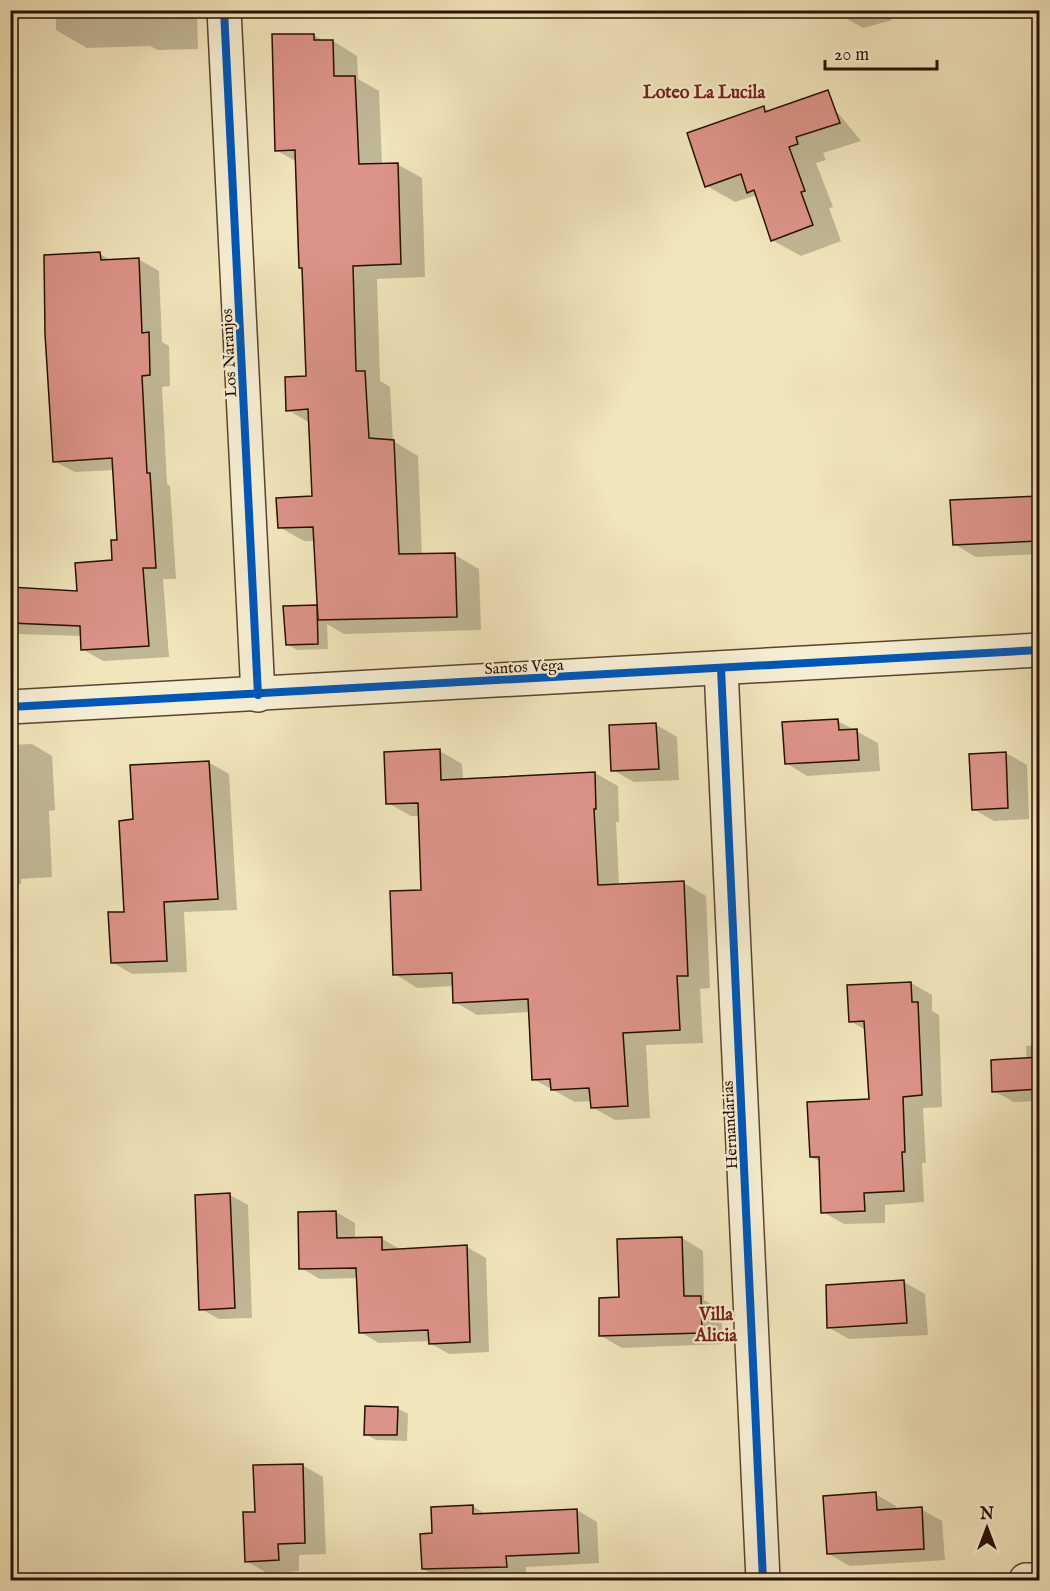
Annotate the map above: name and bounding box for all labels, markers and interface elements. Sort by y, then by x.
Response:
scale bar [825,33,938,71]
text: 20 m [834,44,869,67]
district label: Loteo La Lucila [643,82,767,105]
street label: Los Naranjos [218,308,242,398]
street label: Santos Vega [484,656,564,680]
street label: Hernandarias [719,1080,743,1170]
district label: Villa Alicia [694,1304,738,1348]
north arrow [957,1498,1017,1558]
text: N [979,1505,994,1525]

